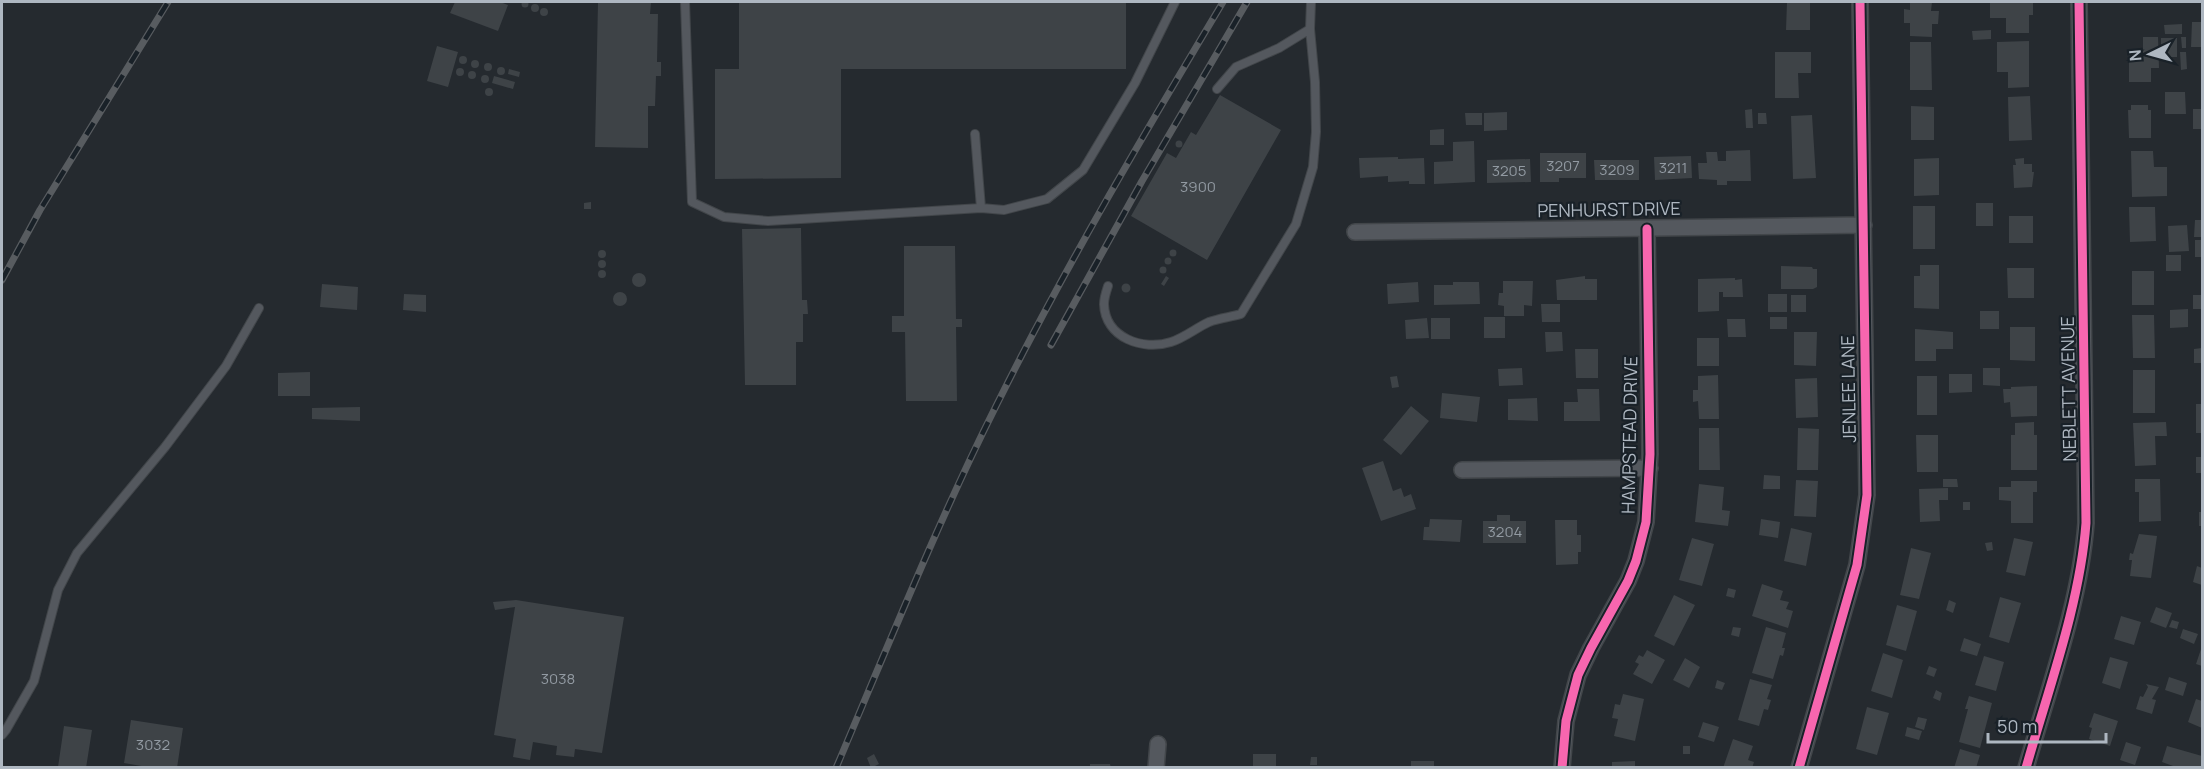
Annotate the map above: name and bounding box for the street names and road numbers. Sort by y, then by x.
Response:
street label: PENHURST DRIVE [1537,196,1681,222]
street label: NEBLETT AVENUE [2055,316,2081,462]
street label: JENLEE LANE [1835,335,1861,443]
street label: HAMPSTEAD DRIVE [1616,356,1642,514]

